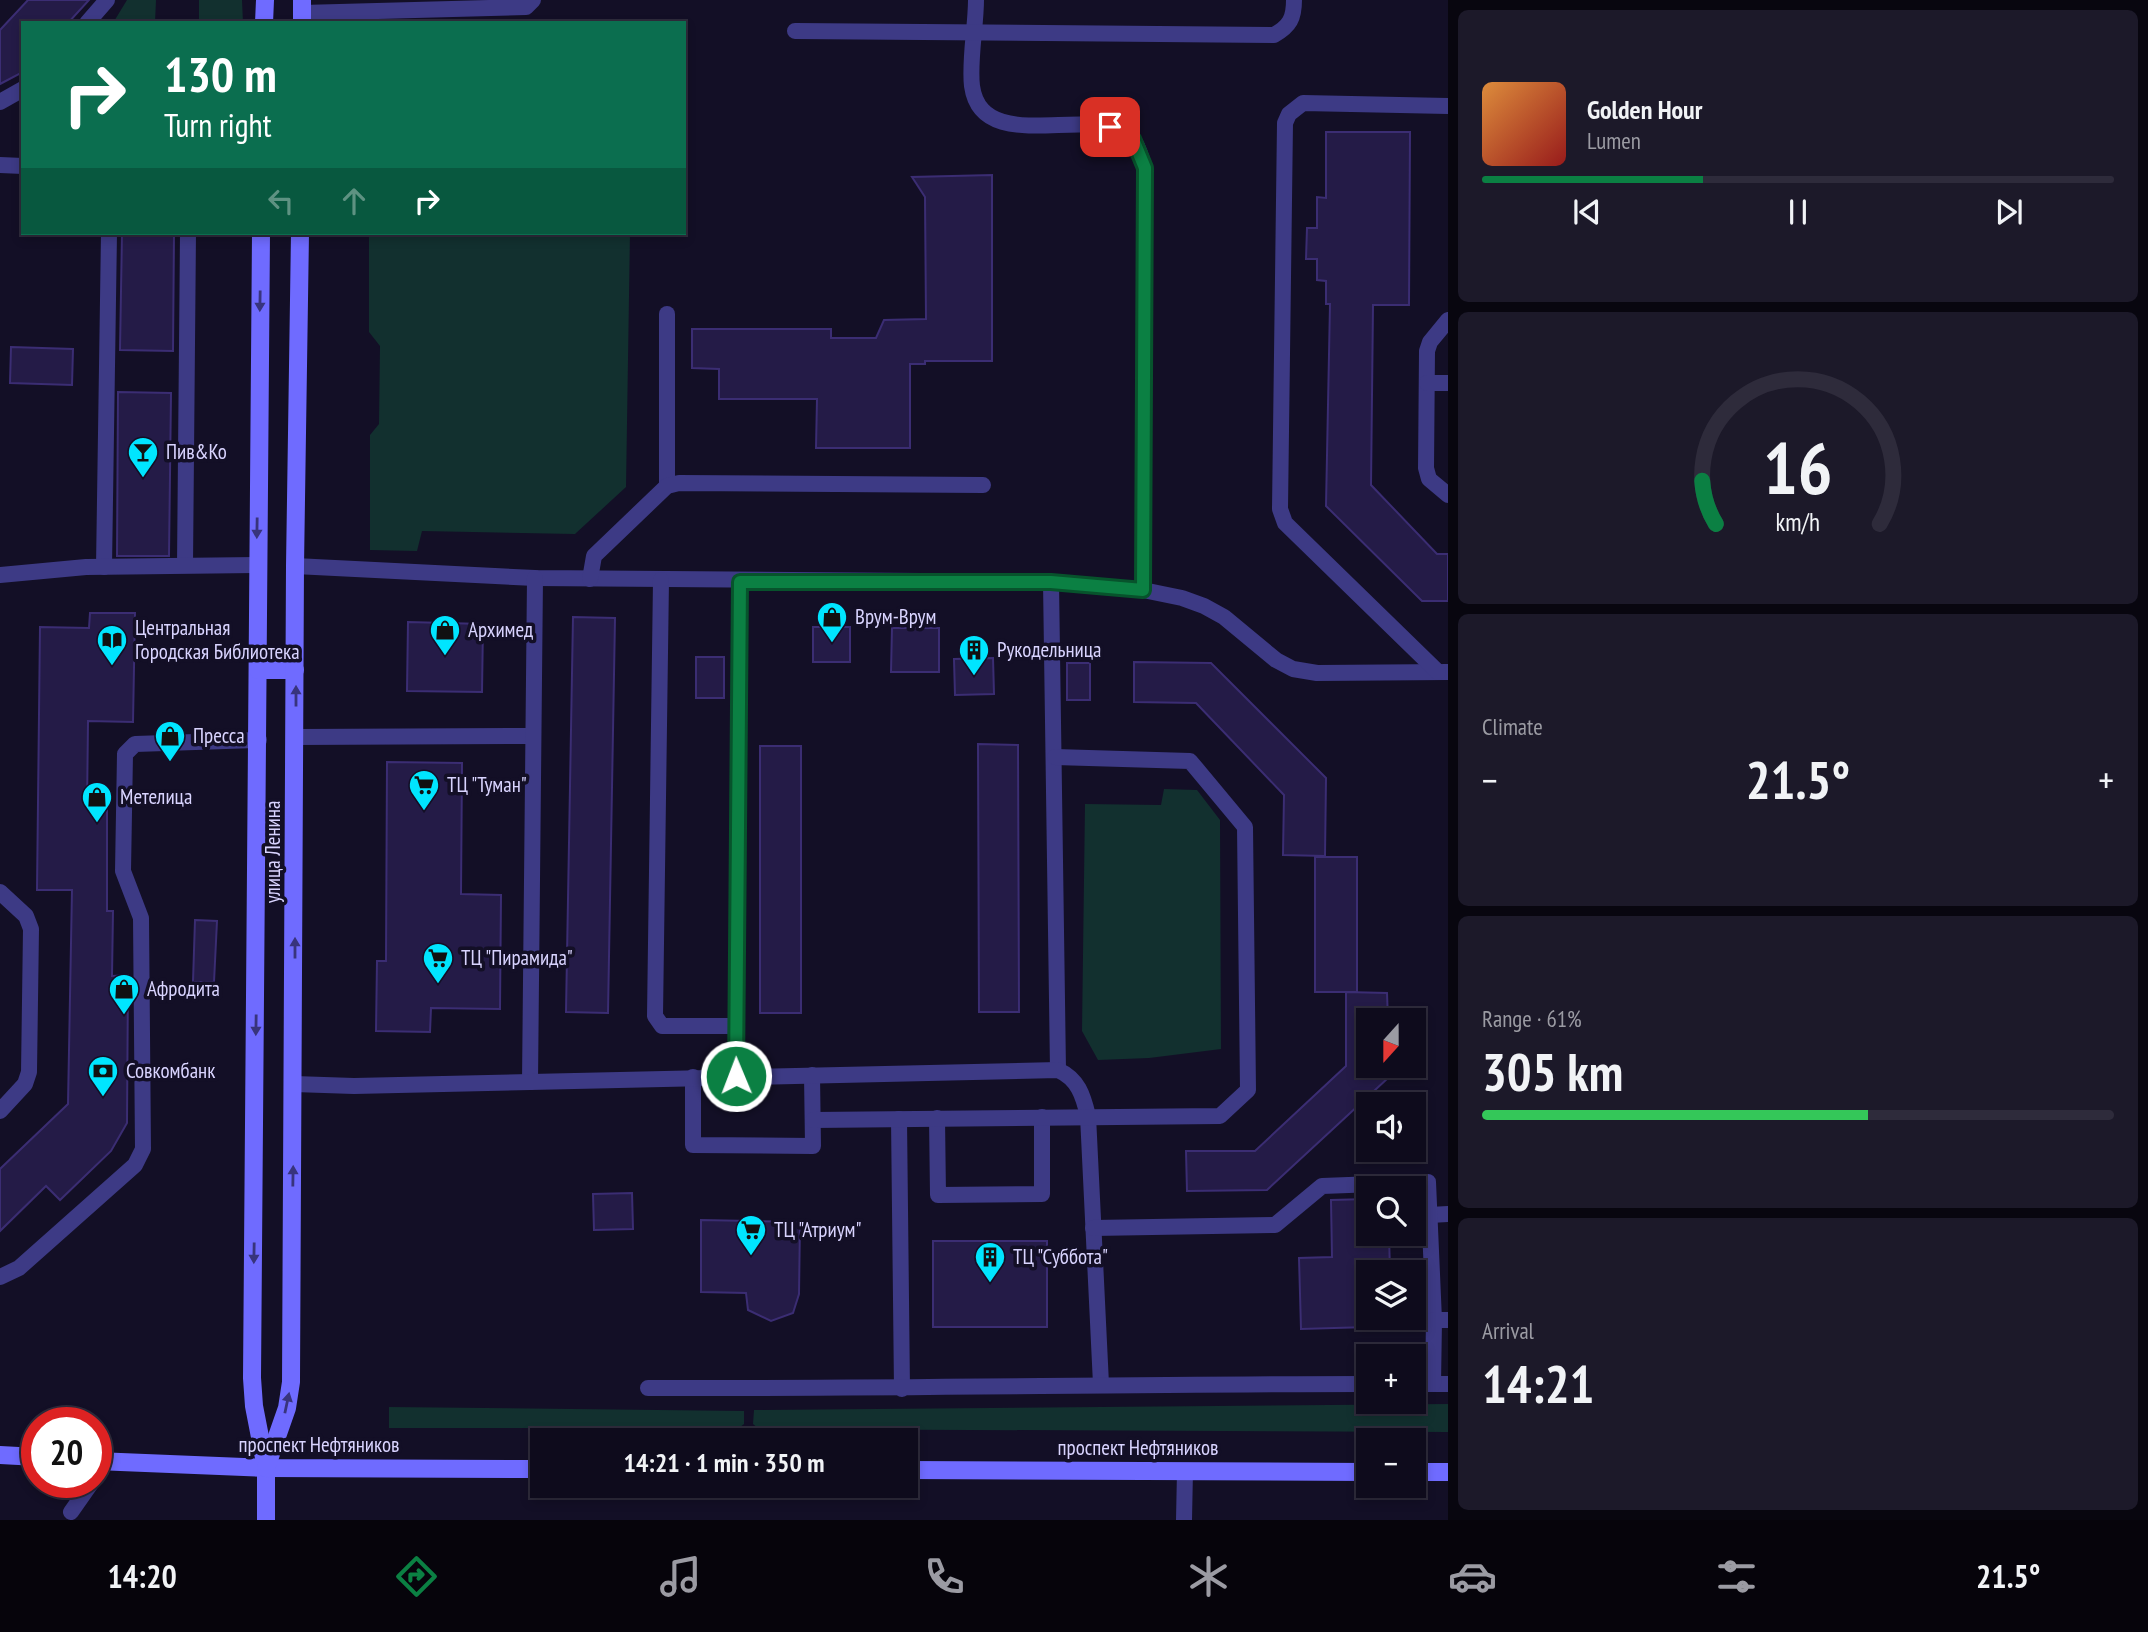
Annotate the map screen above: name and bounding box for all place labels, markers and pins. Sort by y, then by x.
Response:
pin [1080,97,1140,157]
bar icon: Пив&Ко [126,435,160,479]
place label: Пив&Ко [166,438,227,465]
shop icon: Врум-Врум [815,600,849,644]
place label: Врум-Врум [855,603,936,630]
shop icon: Архимед [428,613,462,657]
place label: Центральная Городская Библиотека [135,614,300,665]
place label: Архимед [468,616,533,643]
library icon: Центральная Городская Библиотека [95,623,129,667]
building icon: Рукодельница [957,633,991,677]
place label: Рукодельница [997,636,1101,663]
shop icon: Пресса [153,719,187,763]
place label: Пресса [193,722,245,749]
supermarket icon: ТЦ "Туман" [407,768,441,812]
place label: ТЦ "Туман" [447,771,527,798]
shop icon: Метелица [80,780,114,824]
place label: Метелица [120,783,192,810]
supermarket icon: ТЦ "Пирамида" [421,941,455,985]
place label: ТЦ "Пирамида" [461,944,573,971]
shop icon: Афродита [107,972,141,1016]
place label: Афродита [147,975,220,1002]
bank icon: Совкомбанк [86,1054,120,1098]
place label: Совкомбанк [126,1057,215,1084]
supermarket icon: ТЦ "Атриум" [734,1213,768,1257]
place label: ТЦ "Атриум" [774,1216,862,1243]
building icon: ТЦ "Суббота" [973,1240,1007,1284]
place label: ТЦ "Суббота" [1013,1243,1108,1270]

